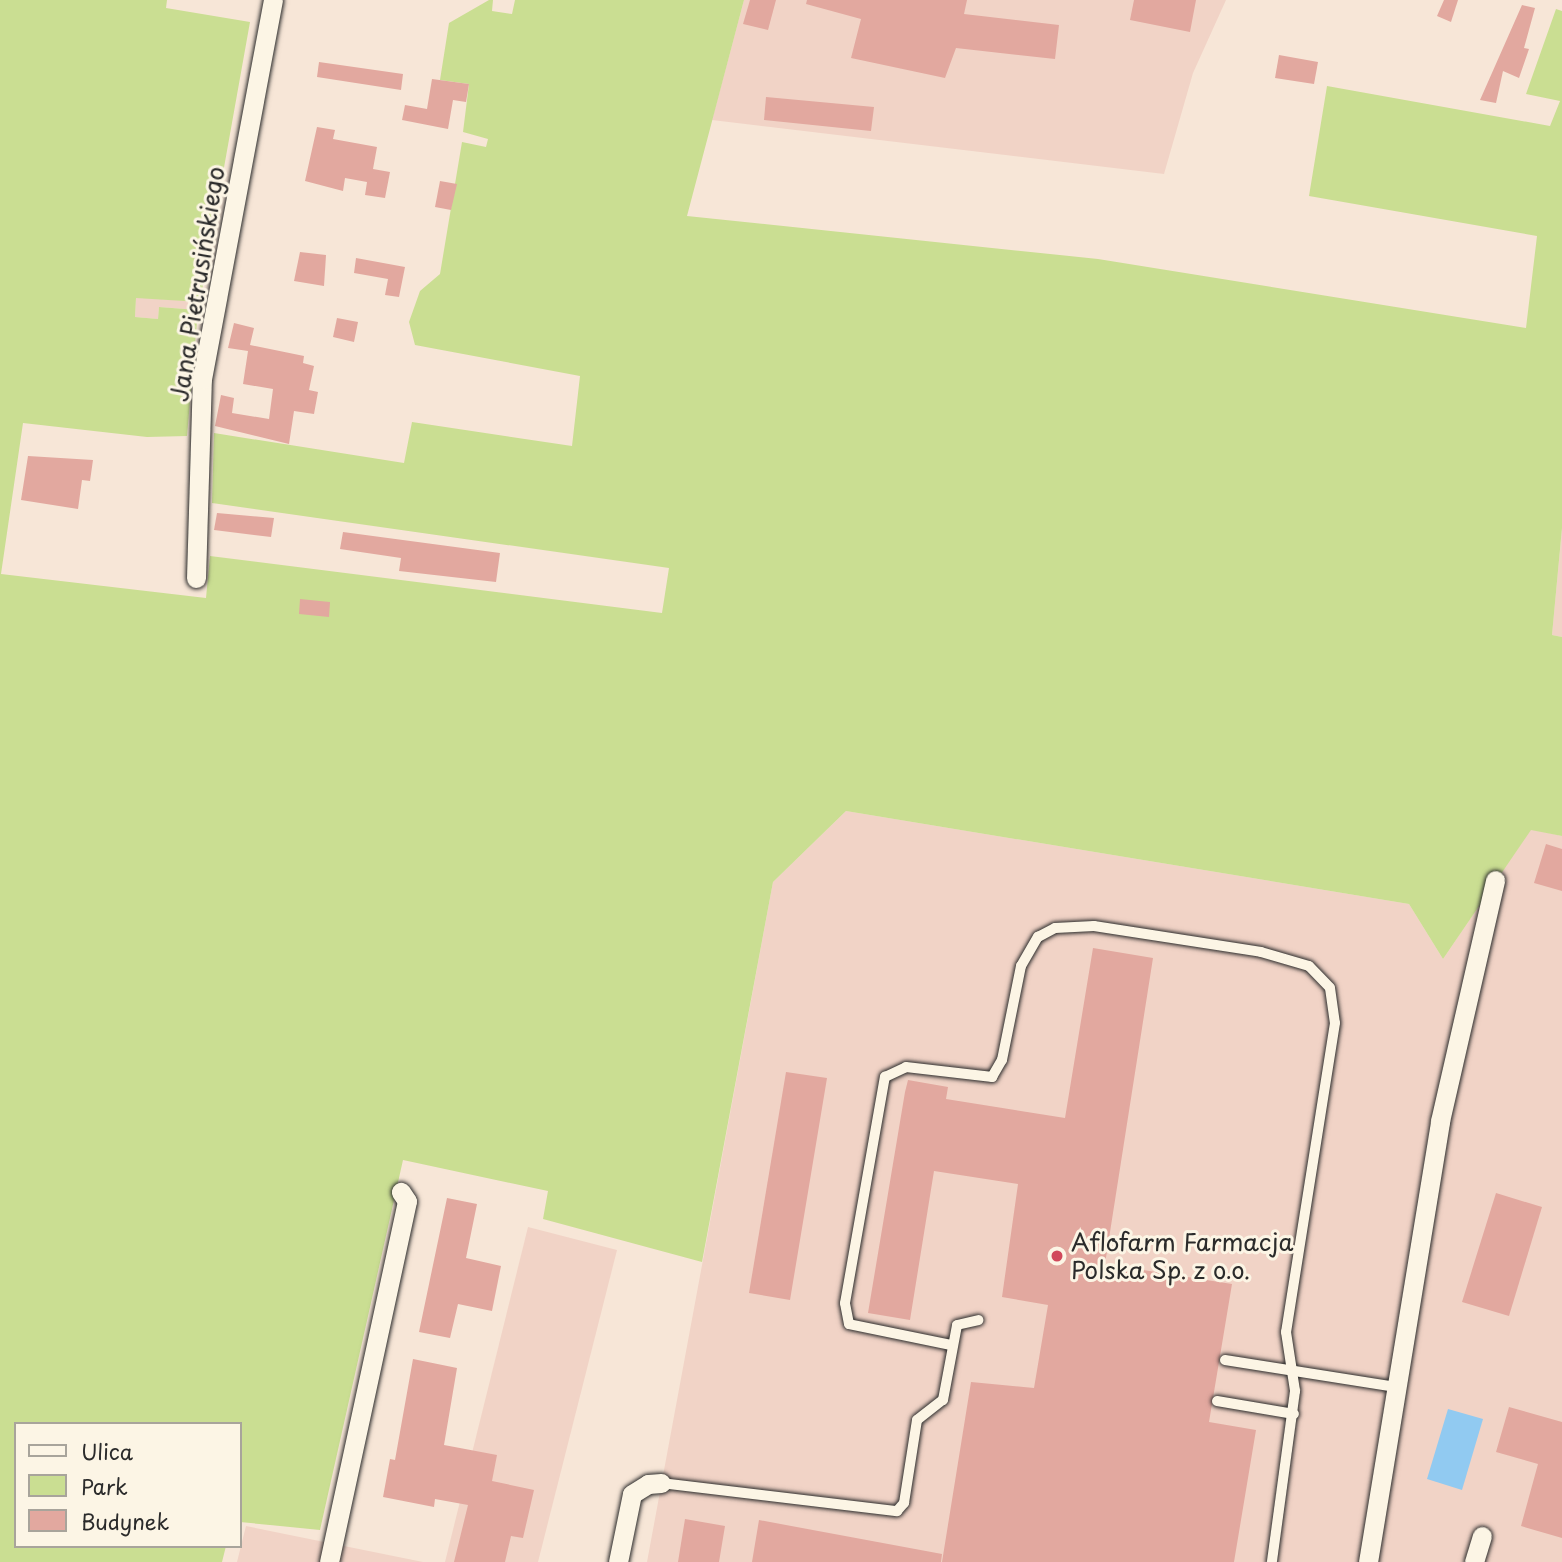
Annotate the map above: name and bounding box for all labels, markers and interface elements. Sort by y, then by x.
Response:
street label: Jana Pietrusińskiego [164,165,230,403]
place label: Aflofarm Farmacja Polska Sp. z o.o. [1071,1228,1295,1284]
marker: Aflofarm Farmacja Polska Sp. z o.o. [1049,1248,1065,1264]
legend [14,1422,242,1548]
text: Ulica [81,1435,133,1467]
text: Park [81,1470,128,1502]
text: Budynek [81,1505,169,1537]

